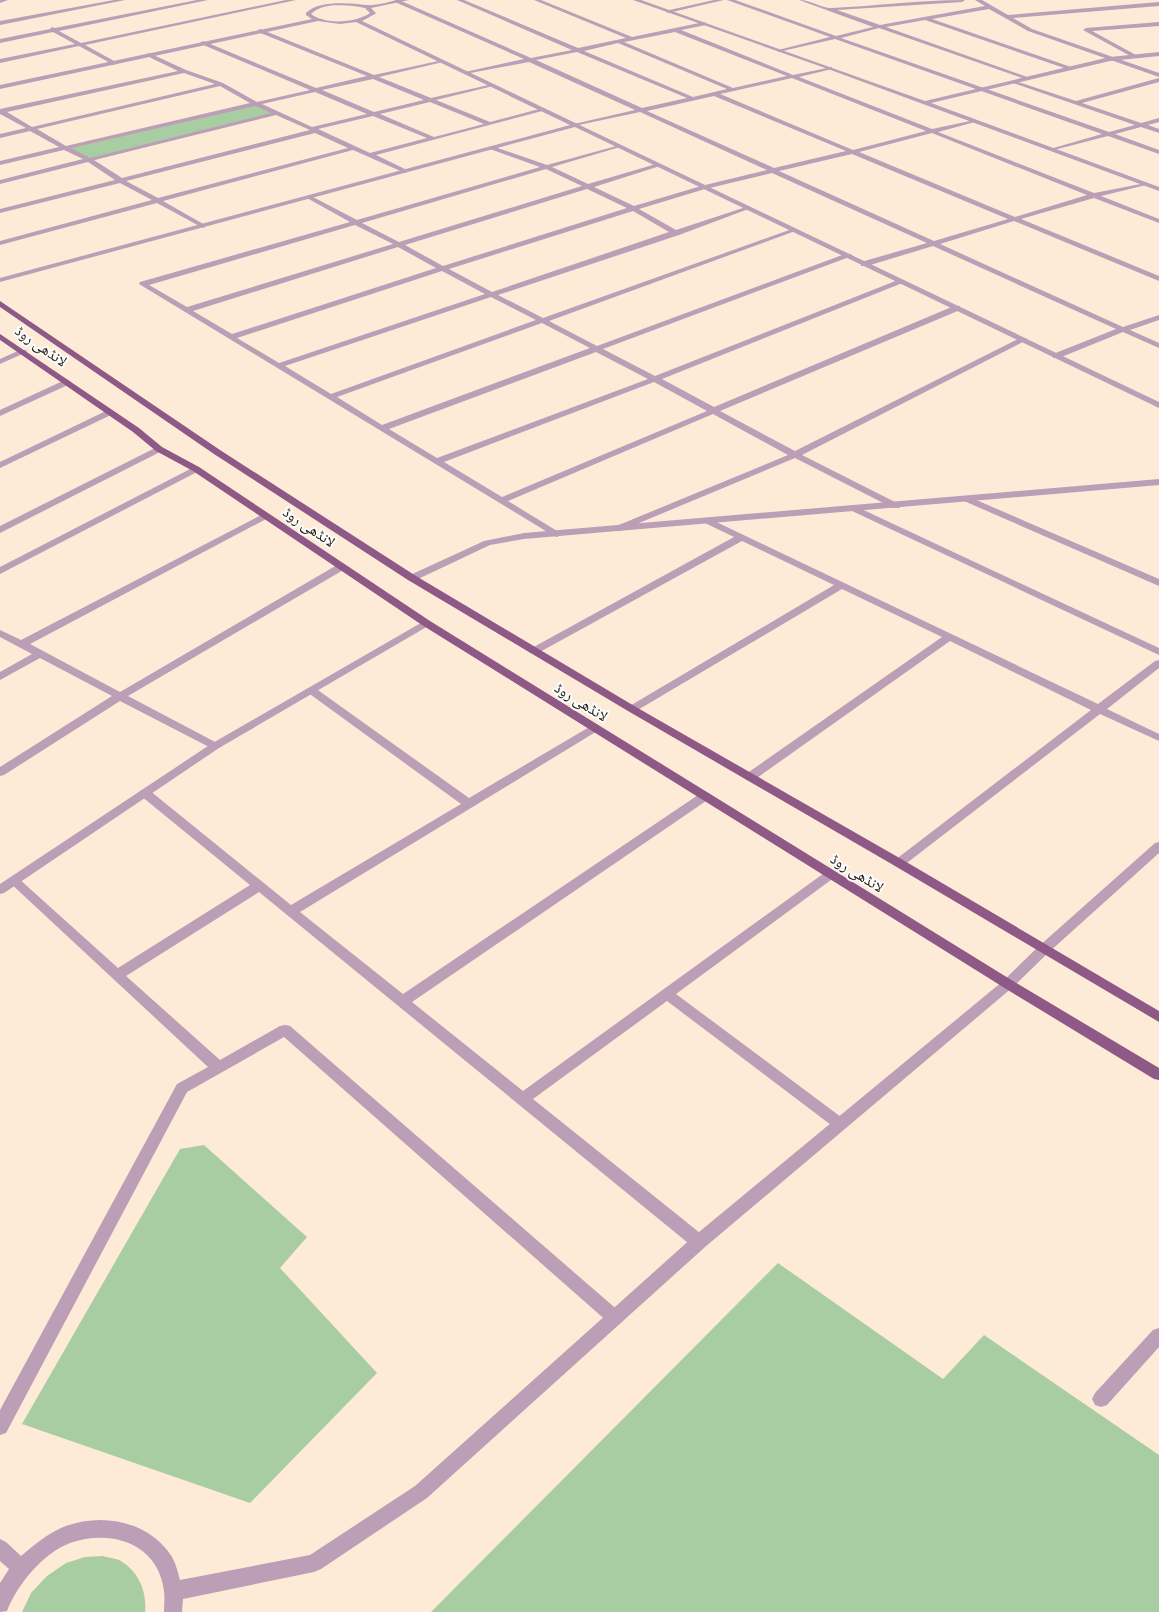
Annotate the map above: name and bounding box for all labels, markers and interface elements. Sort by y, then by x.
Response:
street label: لانڈھی روڈ [11,322,70,371]
street label: لانڈھی روڈ [279,503,339,552]
street label: لانڈھی روڈ [551,679,611,726]
street label: لانڈھی روڈ [827,850,887,897]

